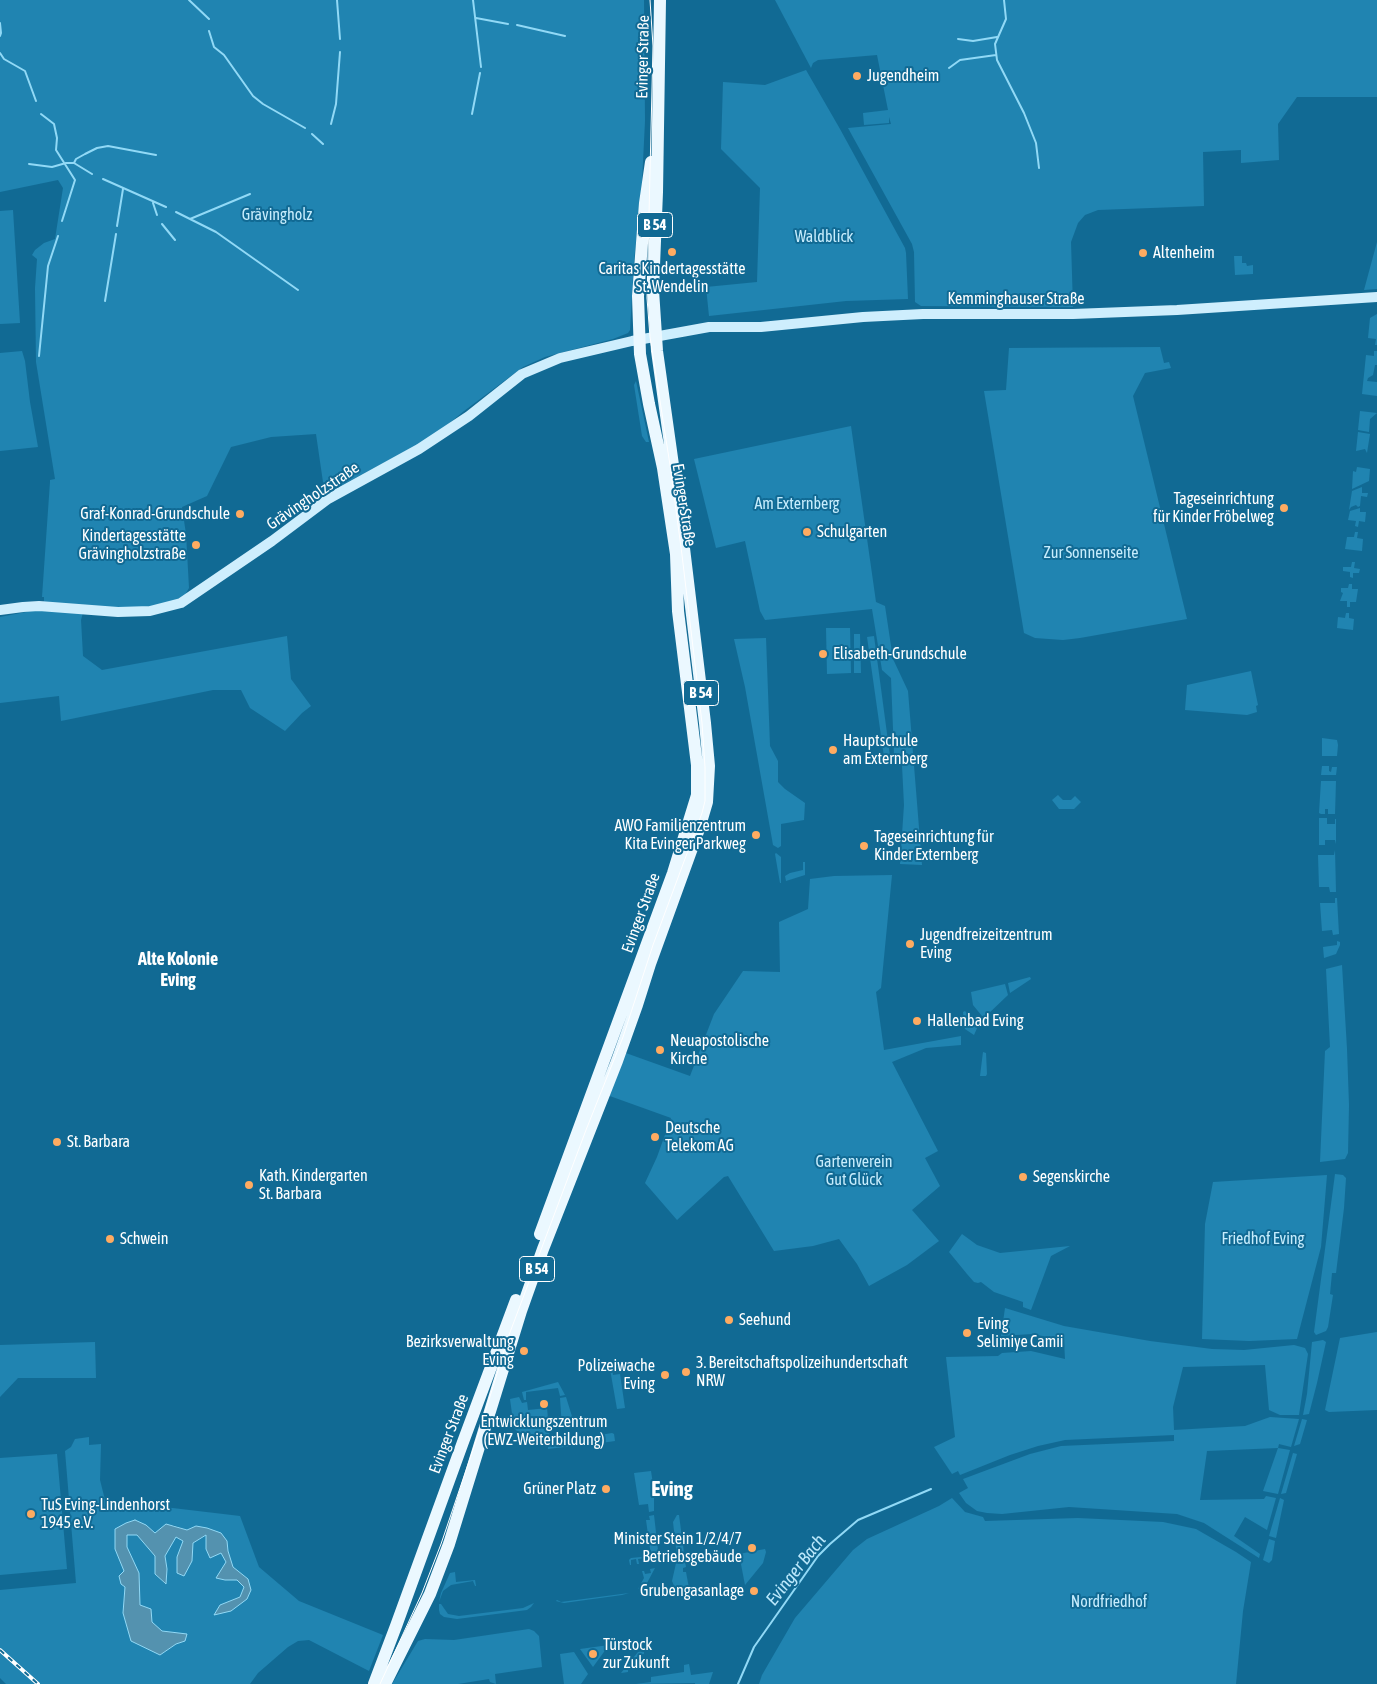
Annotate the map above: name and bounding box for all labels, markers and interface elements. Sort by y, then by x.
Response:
street label: Evinger Straße [633,15,653,99]
place label: Jugendheim [867,66,939,86]
marker: Jugendheim [851,70,863,82]
park label: Grävingholz [242,205,312,225]
road number: B 54 [638,212,672,238]
park label: Waldblick [795,227,853,247]
place label: Altenheim [1153,243,1215,263]
marker: Caritas Kindertagesstätte St. Wendelin [666,246,678,258]
marker: Altenheim [1137,247,1149,259]
place label: Caritas Kindertagesstätte St. Wendelin [598,259,746,297]
street label: Kemminghauser Straße [948,289,1084,309]
street label: Grävingholzstraße [263,458,363,534]
street label: Evinger Straße [668,462,700,548]
place label: Tageseinrichtung für Kinder Fröbelweg [1153,489,1274,527]
park label: Am Externberg [755,494,839,514]
marker: Tageseinrichtung für Kinder Fröbelweg [1278,502,1290,514]
place label: Graf-Konrad-Grundschule [80,504,230,524]
marker: Graf-Konrad-Grundschule [234,508,246,520]
place label: Schulgarten [817,522,887,542]
place label: Kindertagesstätte Grävingholzstraße [79,526,186,564]
marker: Schulgarten [801,526,813,538]
marker: Kindertagesstätte Grävingholzstraße [190,539,202,551]
park label: Zur Sonnenseite [1044,543,1138,563]
place label: Elisabeth-Grundschule [833,644,967,664]
marker: Elisabeth-Grundschule [817,648,829,660]
road number: B 54 [684,680,718,706]
place label: Hauptschule am Externberg [843,731,928,769]
marker: Hauptschule am Externberg [827,744,839,756]
place label: AWO Familienzentrum Kita Evinger Parkweg [615,816,746,854]
place label: Tageseinrichtung für Kinder Externberg [874,827,994,865]
marker: AWO Familienzentrum Kita Evinger Parkweg [750,829,762,841]
marker: Tageseinrichtung für Kinder Externberg [858,840,870,852]
street label: Evinger Straße [618,870,664,956]
place label: Jugendfreizeitzentrum Eving [920,925,1052,963]
marker: Jugendfreizeitzentrum Eving [904,938,916,950]
district label: Alte Kolonie Eving [138,948,218,991]
place label: Hallenbad Eving [927,1011,1024,1031]
marker: Hallenbad Eving [911,1015,923,1027]
place label: Neuapostolische Kirche [670,1031,769,1069]
marker: Neuapostolische Kirche [654,1044,666,1056]
place label: Deutsche Telekom AG [665,1118,734,1156]
marker: Deutsche Telekom AG [649,1131,661,1143]
place label: St. Barbara [67,1132,130,1152]
marker: St. Barbara [51,1136,63,1148]
park label: Gartenverein Gut Glück [815,1152,893,1190]
place label: Kath. Kindergarten St. Barbara [259,1166,368,1204]
place label: Segenskirche [1033,1167,1110,1187]
marker: Segenskirche [1017,1171,1029,1183]
marker: Kath. Kindergarten St. Barbara [243,1179,255,1191]
place label: Schwein [120,1229,168,1249]
park label: Friedhof Eving [1222,1229,1304,1249]
marker: Schwein [104,1233,116,1245]
road number: B 54 [520,1256,554,1282]
place label: Seehund [739,1310,791,1330]
marker: Seehund [723,1314,735,1326]
place label: Eving Selimiye Camii [977,1314,1064,1352]
marker: Eving Selimiye Camii [961,1327,973,1339]
place label: Bezirksverwaltung Eving [406,1332,514,1370]
marker: Bezirksverwaltung Eving [518,1345,530,1357]
place label: 3. Bereitschaftspolizeihundertschaft NRW [696,1353,908,1391]
place label: Polizeiwache Eving [578,1356,655,1394]
marker: 3. Bereitschaftspolizeihundertschaft NRW [680,1366,692,1378]
marker: Polizeiwache Eving [659,1369,671,1381]
street label: Evinger Straße [425,1392,473,1476]
marker: Entwicklungszentrum (EWZ-Weiterbildung) [538,1398,550,1410]
place label: Entwicklungszentrum (EWZ-Weiterbildung) [481,1412,607,1450]
district label: Eving [651,1476,693,1502]
place label: Grüner Platz [523,1479,596,1499]
marker: Grüner Platz [600,1483,612,1495]
place label: TuS Eving-Lindenhorst 1945 e.V. [41,1495,170,1533]
marker: TuS Eving-Lindenhorst 1945 e.V. [25,1508,37,1520]
place label: Minister Stein 1/2/4/7 Betriebsgebäude [614,1529,742,1567]
water label: Evinger Bach [762,1530,830,1610]
marker: Minister Stein 1/2/4/7 Betriebsgebäude [746,1542,758,1554]
place label: Grubengasanlage [640,1581,744,1601]
marker: Grubengasanlage [748,1585,760,1597]
park label: Nordfriedhof [1071,1592,1147,1612]
place label: Türstock zur Zukunft [603,1635,670,1673]
marker: Türstock zur Zukunft [587,1648,599,1660]

